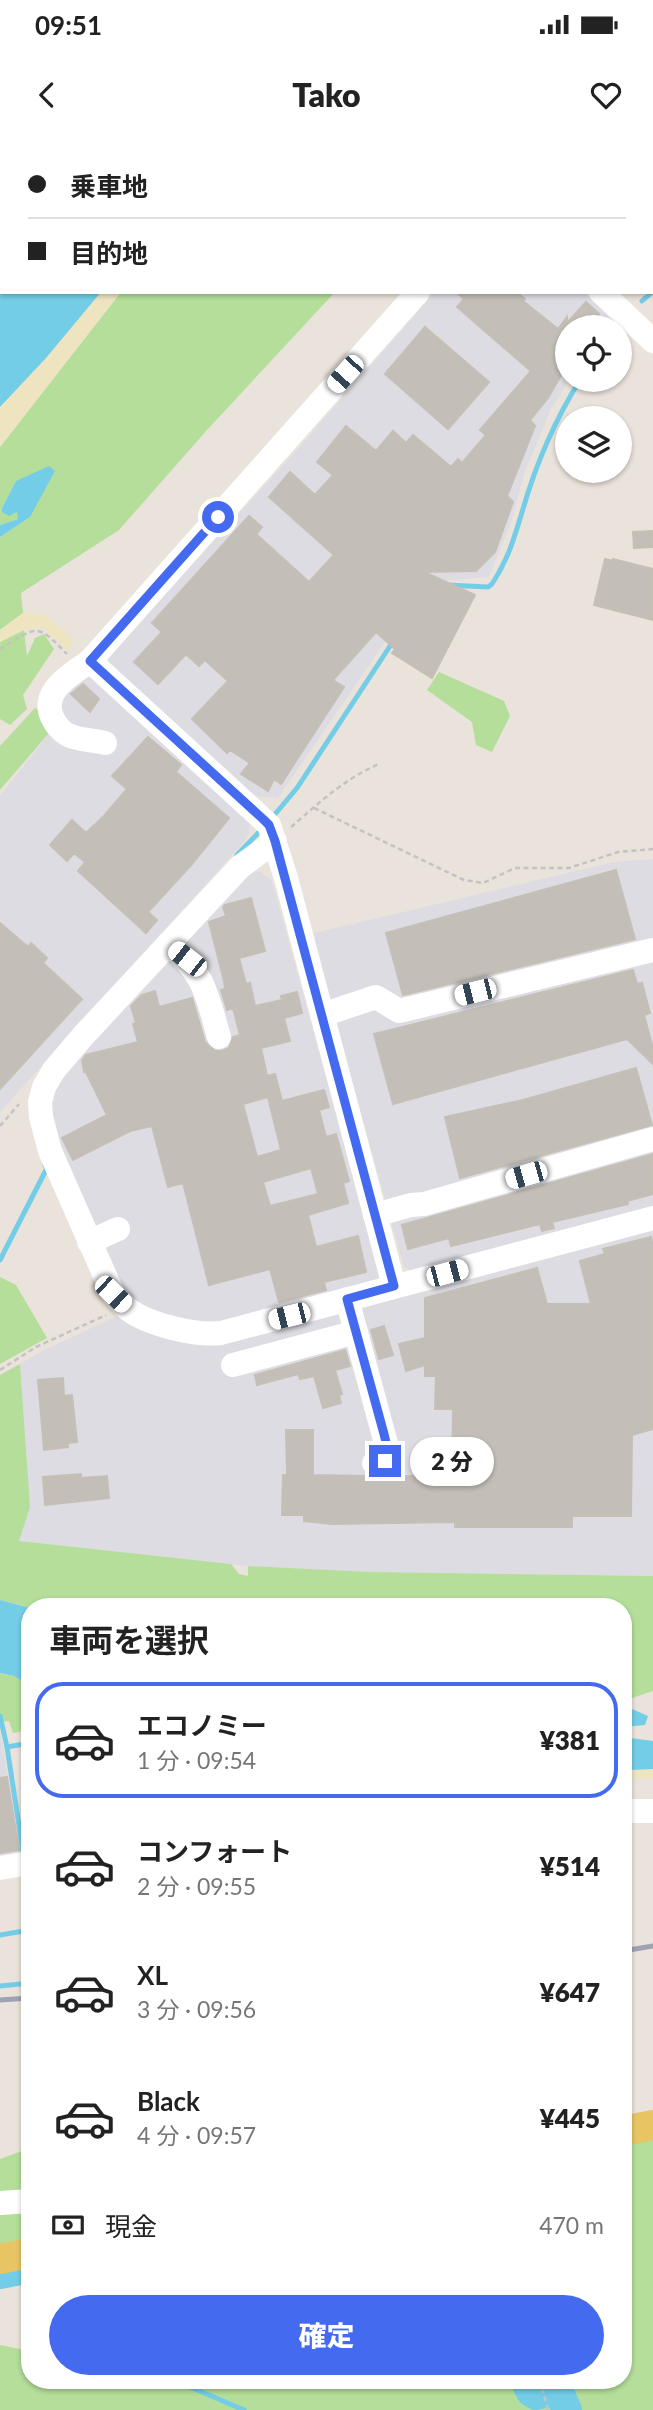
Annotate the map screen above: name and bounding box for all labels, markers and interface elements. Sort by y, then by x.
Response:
text: 09:51 [35,9,102,41]
text: Tako [292,75,361,114]
icon: back [28,76,66,114]
icon: heart [587,76,625,114]
text: 乗車地 [70,170,148,202]
text: 目的地 [70,237,148,269]
map controls [555,315,632,483]
button: locate [555,315,632,392]
car [324,351,367,397]
button: layers [555,406,632,483]
route start [202,501,234,533]
car [164,938,211,980]
car [453,977,498,1007]
car [503,1159,550,1191]
car [424,1257,471,1289]
car [91,1272,136,1316]
car [267,1301,312,1331]
callout: 2 分 [410,1436,494,1486]
route end [369,1445,401,1477]
text: 2 分 [431,1447,473,1475]
text: 車両を選択 [49,1620,209,1659]
icon: car [53,1709,116,1772]
text: エコノミー [137,1709,267,1741]
text: ¥381 [540,1724,600,1756]
text: 1 分 · 09:54 [137,1746,256,1774]
icon: car [53,1835,116,1898]
text: コンフォート [137,1835,292,1867]
text: ¥514 [540,1850,600,1882]
text: 2 分 · 09:55 [137,1872,256,1900]
text: XL [137,1959,168,1991]
icon: car [53,1961,116,2024]
text: ¥647 [540,1976,600,2008]
text: 3 分 · 09:56 [137,1995,256,2023]
text: Black [137,2085,200,2117]
icon: car [53,2087,116,2150]
text: ¥445 [540,2102,600,2134]
text: 4 分 · 09:57 [137,2121,256,2149]
icon: cash [49,2206,87,2244]
text: 現金 [105,2210,157,2242]
text: 470 m [539,2211,604,2239]
button: 確定 [49,2295,604,2375]

